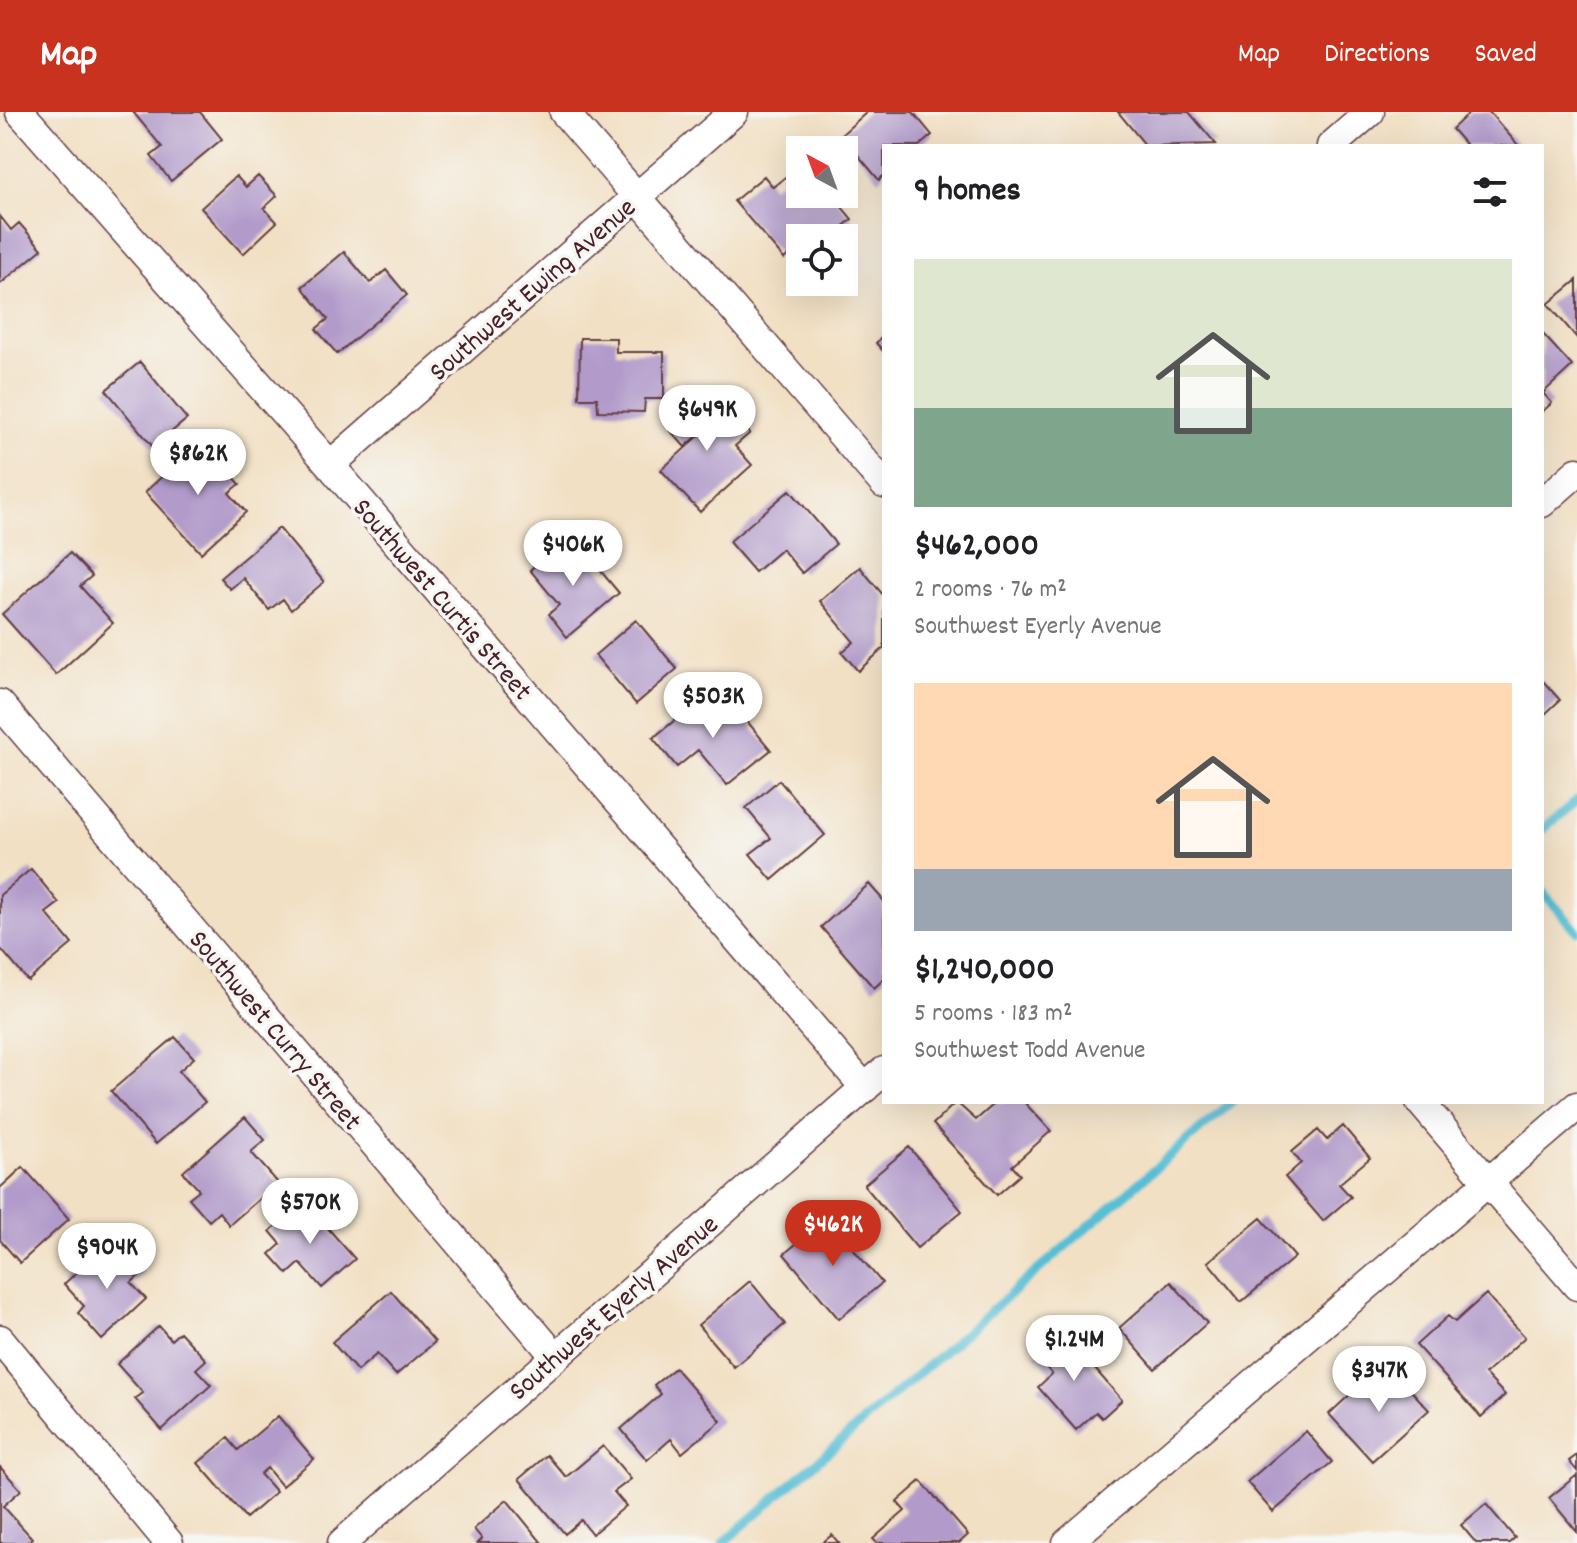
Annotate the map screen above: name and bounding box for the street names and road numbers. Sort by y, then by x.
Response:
street label: Southwest Ewing Avenue [422,190,647,393]
street label: Southwest Curtis Street [341,491,540,711]
street label: Southwest Curry Street [177,923,369,1141]
street label: Southwest Eyerly Avenue [502,1207,729,1412]

